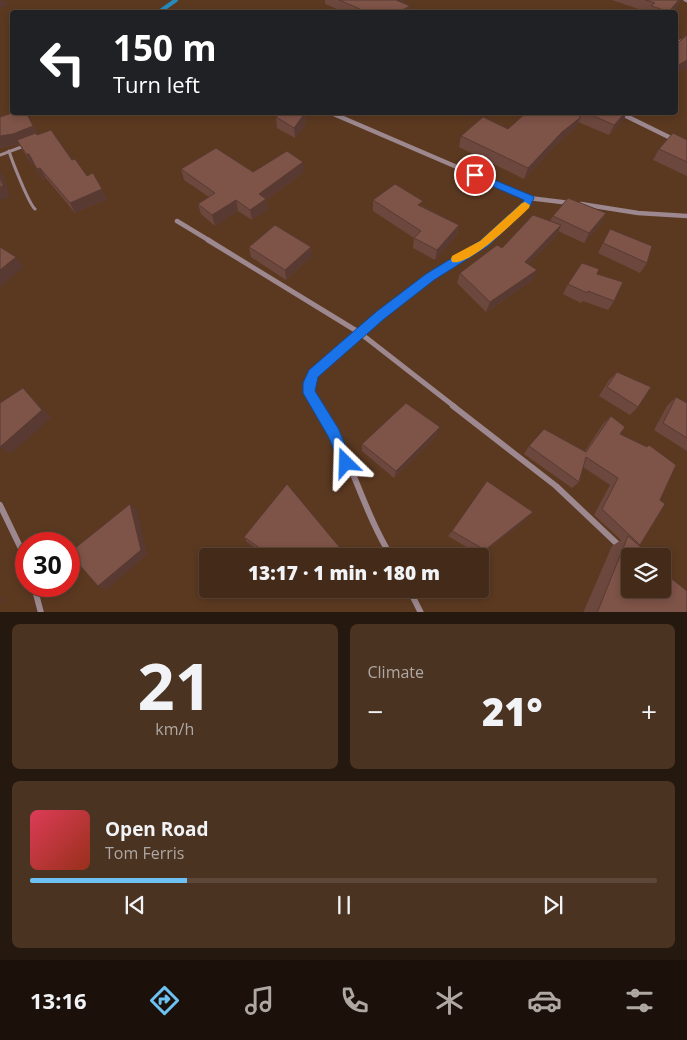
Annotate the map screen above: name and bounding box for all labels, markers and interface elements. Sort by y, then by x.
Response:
text: 150 m [113,24,217,71]
icon: left [30,30,95,95]
text: Turn left [113,69,200,99]
pin [454,154,496,196]
icon: arrive [461,161,489,189]
position arrow [319,436,371,488]
speed limit sign: 30 [15,532,80,597]
map controls [621,548,671,598]
button: layers [621,548,671,598]
text: 13:17 · 1 min · 180 m [248,560,440,586]
text: 21 [138,641,212,729]
text: Climate [368,661,424,683]
text: 21° [482,685,543,737]
text: − [368,692,384,730]
text: + [641,692,657,730]
text: km/h [155,718,194,740]
text: Open Road [105,816,209,842]
text: Tom Ferris [105,842,184,864]
icon: previous [121,891,149,919]
icon: pause [330,891,358,919]
icon: next [539,891,567,919]
icon: directions [147,983,182,1018]
icon: music [242,983,277,1018]
icon: phone [337,983,372,1018]
icon: climate [432,983,467,1018]
icon: car [527,983,562,1018]
icon: filters [622,983,657,1018]
text: 13:16 [30,985,87,1015]

